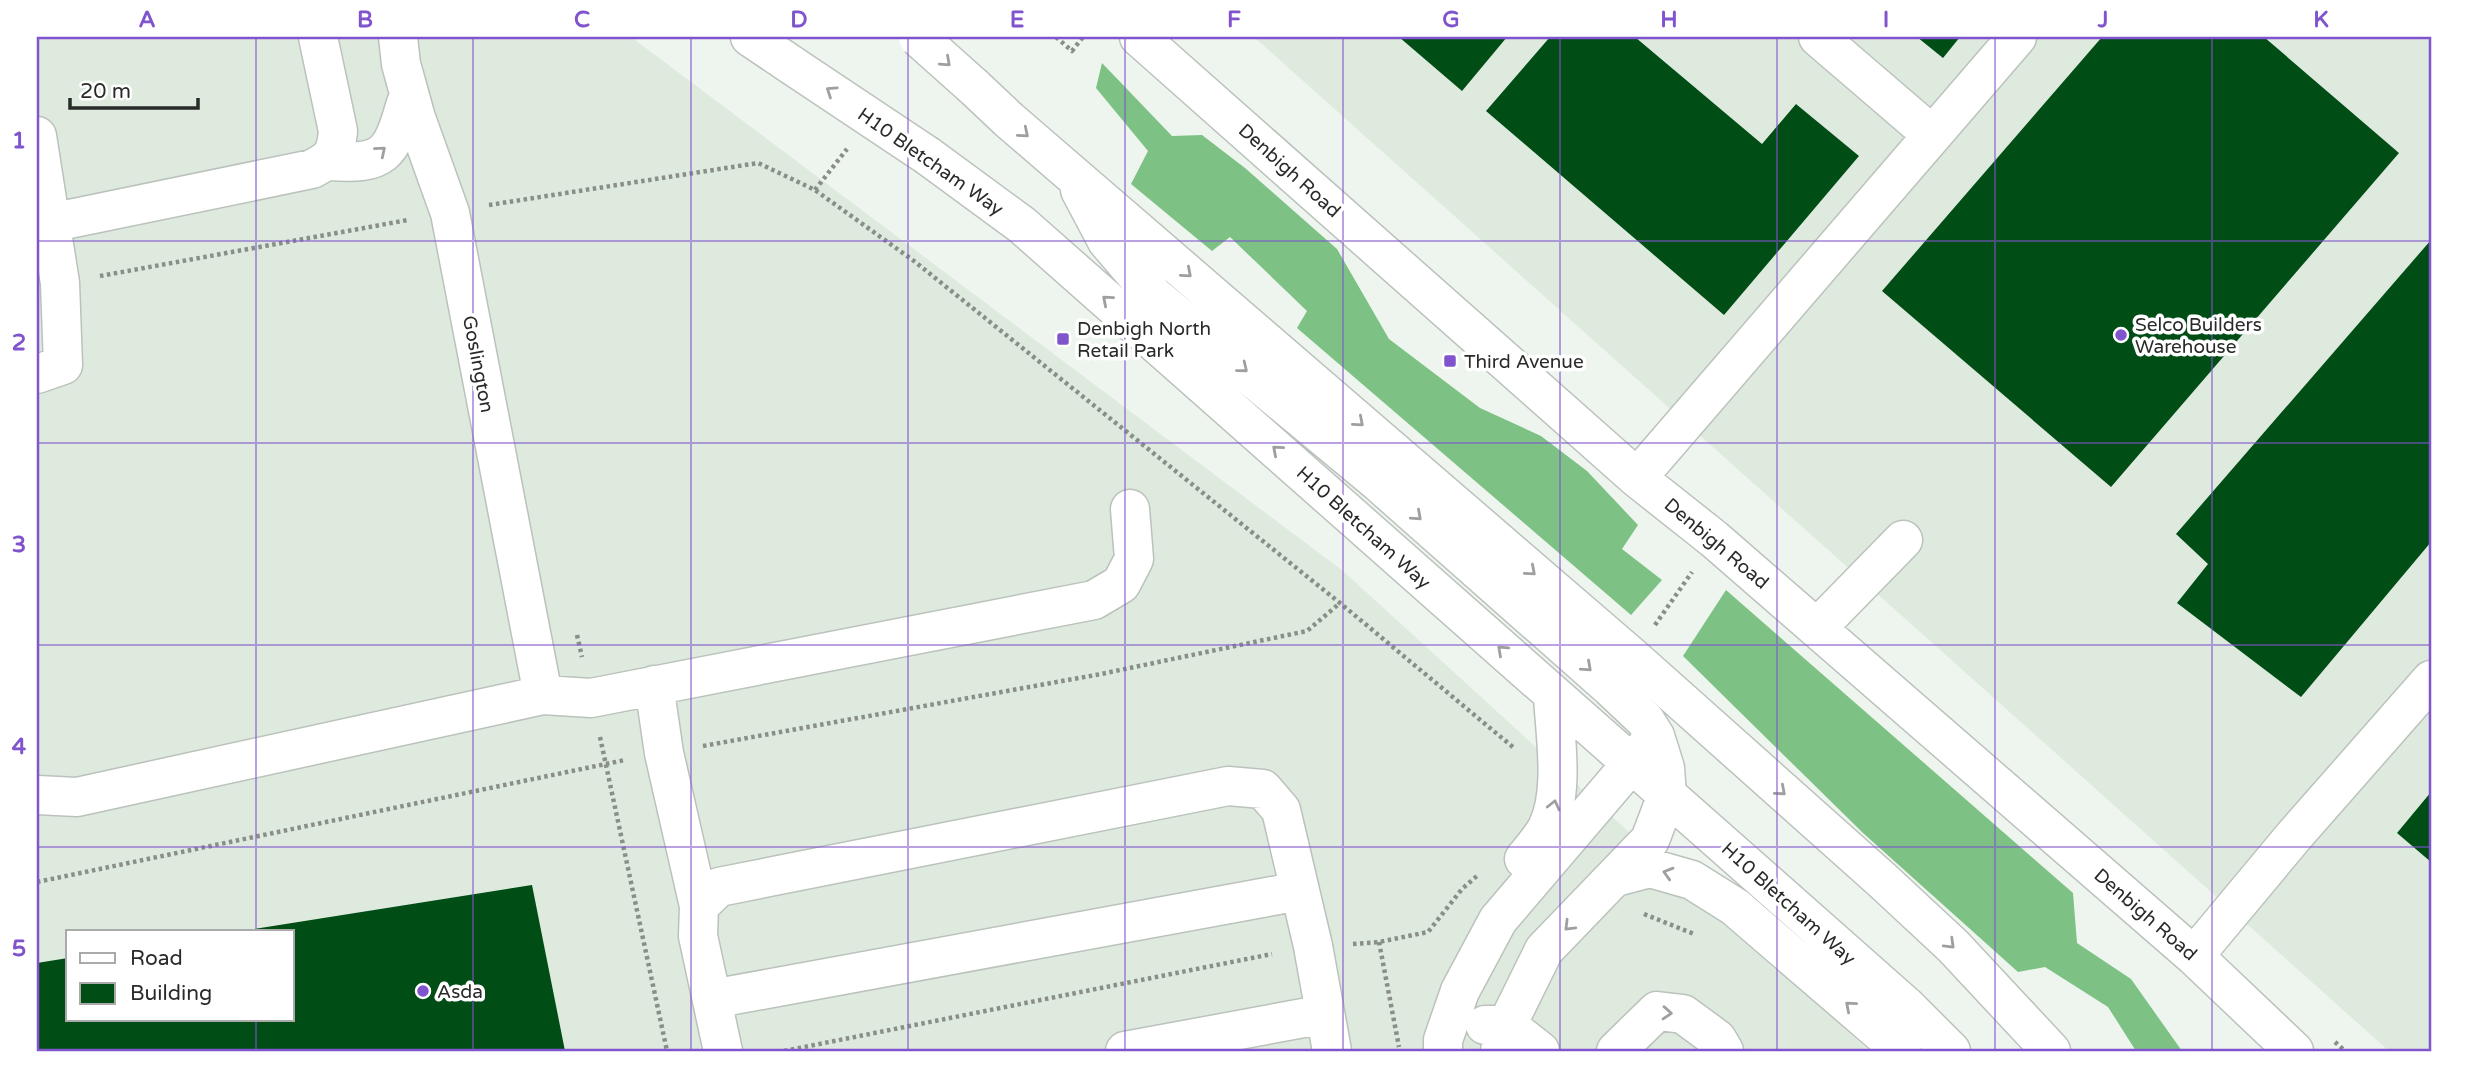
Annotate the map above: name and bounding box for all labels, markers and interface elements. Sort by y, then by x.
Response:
text: A [138,6,156,34]
text: B [357,6,373,34]
text: C [574,6,590,34]
text: D [790,6,808,34]
text: E [1010,6,1024,34]
text: F [1227,6,1241,34]
text: G [1442,6,1460,34]
text: H [1660,6,1678,34]
text: I [1883,6,1889,34]
text: J [2097,6,2108,34]
text: K [2313,6,2329,34]
one-way arrow [938,54,951,66]
scale bar [70,66,198,110]
text: 20 m [80,79,131,104]
one-way arrow [826,87,839,99]
street label: H10 Bletcham Way [853,103,1007,220]
street label: Denbigh Road [1234,119,1345,222]
one-way arrow [1016,125,1029,137]
text: 1 [12,127,26,155]
one-way arrow [373,147,386,160]
one-way arrow [1179,265,1192,277]
one-way arrow [1102,296,1115,308]
street label: Goslington [458,314,498,415]
place label: Selco Builders Warehouse [2135,314,2262,358]
place label: Denbigh North Retail Park [1077,318,1211,362]
marker: Selco Builders Warehouse [2113,327,2129,343]
text: 2 [12,329,26,357]
marker: Denbigh North Retail Park [1055,331,1071,347]
place label: Third Avenue [1464,351,1584,373]
marker: Third Avenue [1442,353,1458,369]
one-way arrow [1236,360,1248,373]
one-way arrow [1351,414,1364,426]
one-way arrow [1273,446,1286,458]
street label: H10 Bletcham Way [1292,462,1435,594]
street label: Denbigh Road [1660,494,1773,594]
one-way arrow [1408,508,1421,520]
text: 3 [12,531,26,559]
one-way arrow [1523,563,1536,575]
one-way arrow [1498,646,1511,658]
one-way arrow [1579,659,1592,671]
text: 4 [12,733,27,761]
one-way arrow [1773,783,1786,795]
one-way arrow [1546,799,1560,811]
street label: H10 Bletcham Way [1717,838,1860,970]
street label: Denbigh Road [2089,864,2201,965]
one-way arrow [1663,867,1675,881]
one-way arrow [1564,918,1577,931]
legend [66,930,294,1021]
text: 5 [12,935,26,963]
one-way arrow [1942,935,1955,948]
text: Road [130,946,183,971]
text: Building [130,981,212,1006]
place label: Asda [437,981,483,1003]
marker: Asda [415,983,431,999]
one-way arrow [1846,1002,1859,1014]
one-way arrow [1662,1005,1673,1020]

